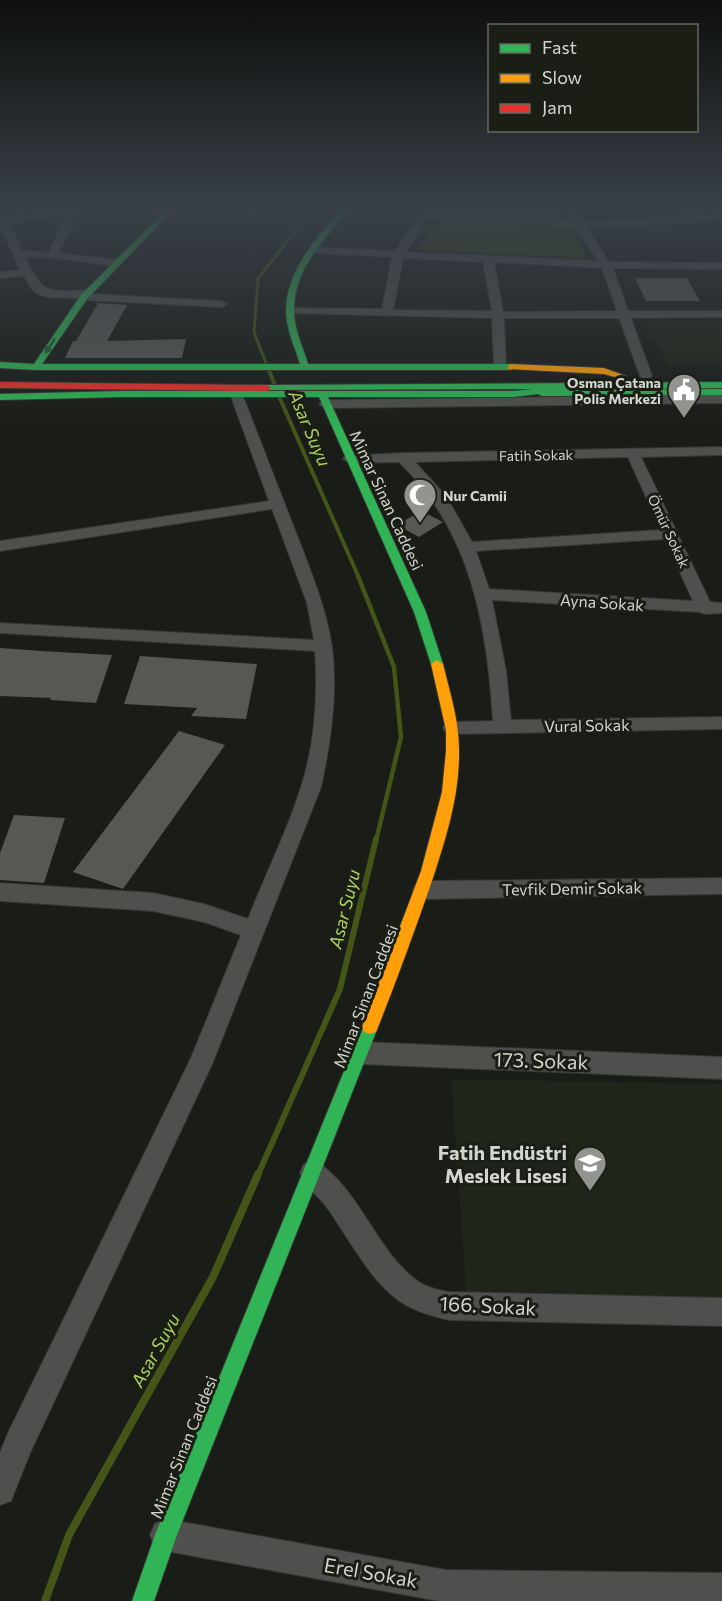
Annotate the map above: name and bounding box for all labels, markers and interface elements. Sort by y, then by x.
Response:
legend [488,24,698,132]
text: Fast [542,36,577,58]
text: Slow [542,66,582,88]
text: Jam [542,96,572,118]
one-way arrow [45,338,56,354]
public building icon: Osman Çatana Polis Merkezi [666,372,702,419]
place label: Osman Çatana Polis Merkezi [567,374,661,407]
water label: Asar Suyu [284,386,336,469]
street label: Mimar Sinan Caddesi [346,427,428,573]
street label: Fatih Sokak [499,446,574,464]
mosque icon: Nur Camii [402,477,438,524]
place label: Nur Camii [443,487,507,504]
street label: Ömür Sokak [645,492,694,571]
street label: Ayna Sokak [559,590,645,614]
street label: Vural Sokak [544,715,630,735]
water label: Asar Suyu [323,867,364,952]
street label: Tevfik Demir Sokak [502,877,642,899]
street label: Mimar Sinan Caddesi [329,922,401,1070]
street label: 173. Sokak [493,1046,589,1074]
place label: Fatih Endüstri Meslek Lisesi [438,1140,567,1187]
school or university icon: Fatih Endüstri Meslek Lisesi [572,1145,608,1192]
street label: 166. Sokak [439,1290,537,1320]
water label: Asar Suyu [125,1309,184,1391]
street label: Mimar Sinan Caddesi [146,1373,220,1521]
street label: Erel Sokak [322,1552,420,1592]

